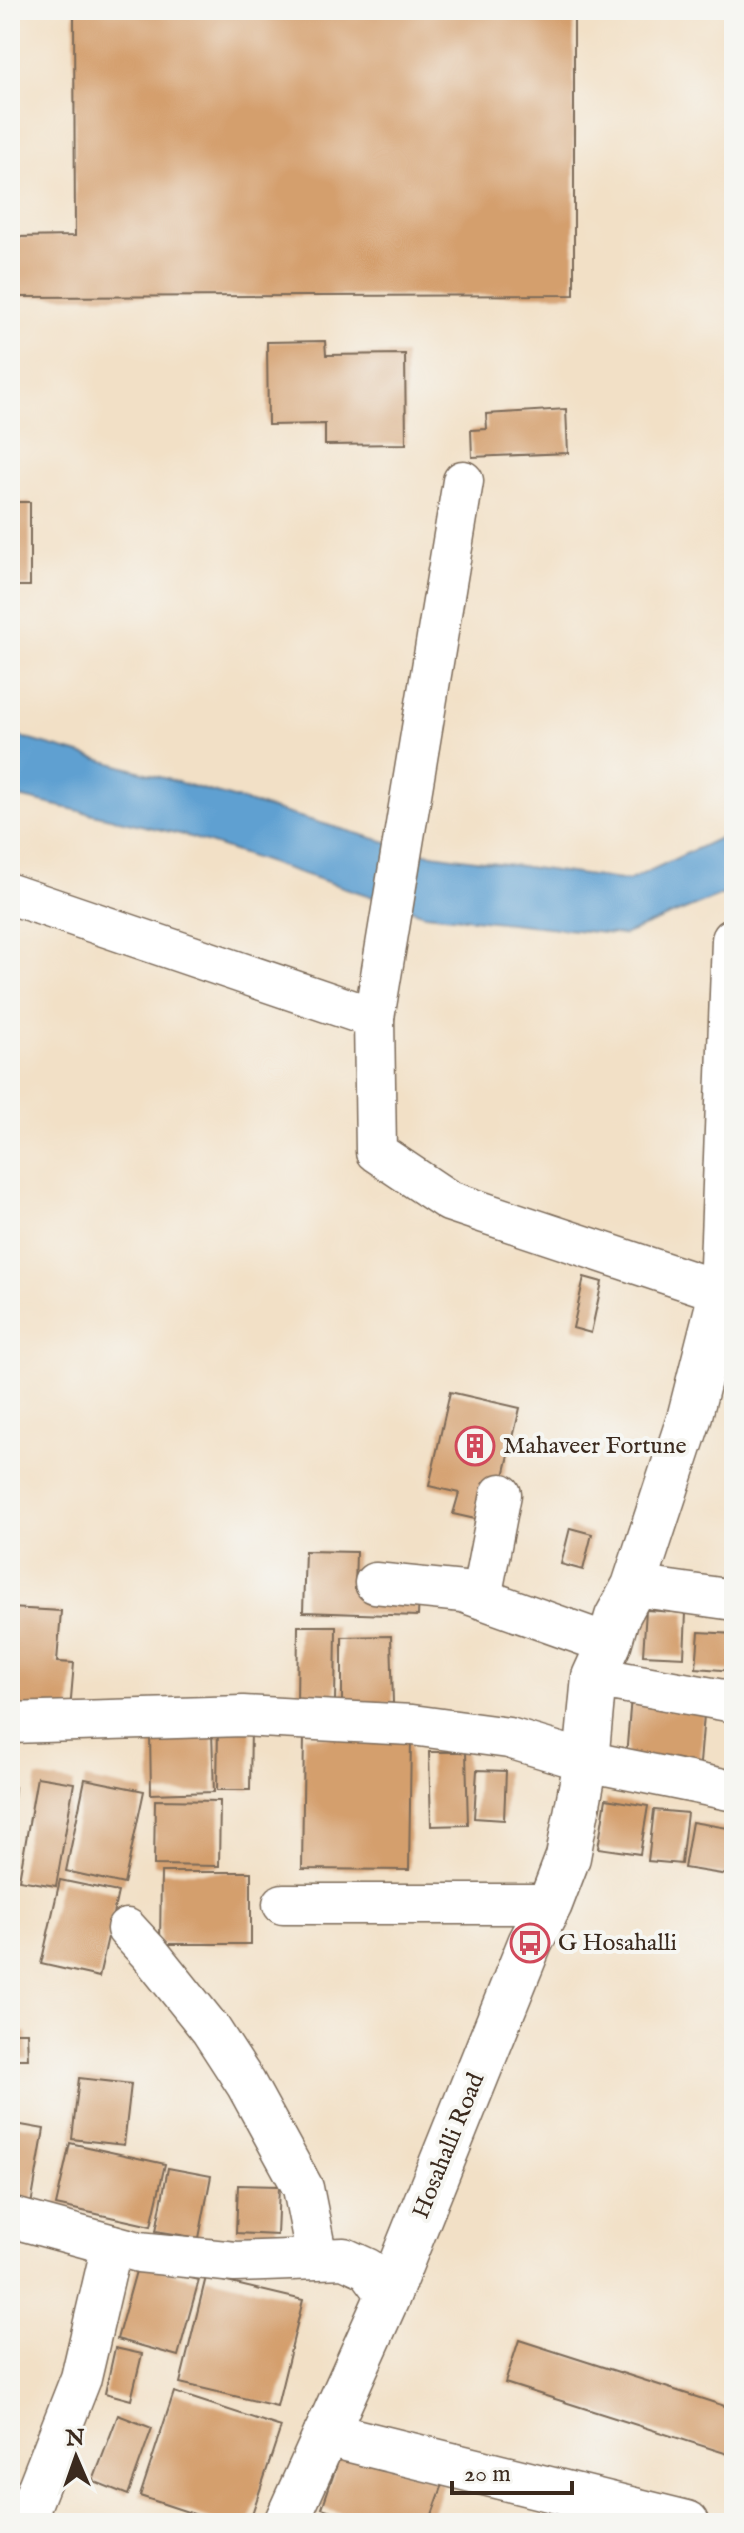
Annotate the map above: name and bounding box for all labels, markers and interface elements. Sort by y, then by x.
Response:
building icon: Mahaveer Fortune [454,1425,496,1467]
place label: Mahaveer Fortune [503,1431,687,1462]
bus stop icon: G Hosahalli [509,1922,551,1964]
place label: G Hosahalli [558,1928,677,1959]
street label: Hosahalli Road [406,2069,492,2223]
north arrow [36,2417,116,2497]
text: N [64,2425,85,2453]
scale bar [452,2445,572,2495]
text: 20 m [464,2459,511,2490]

